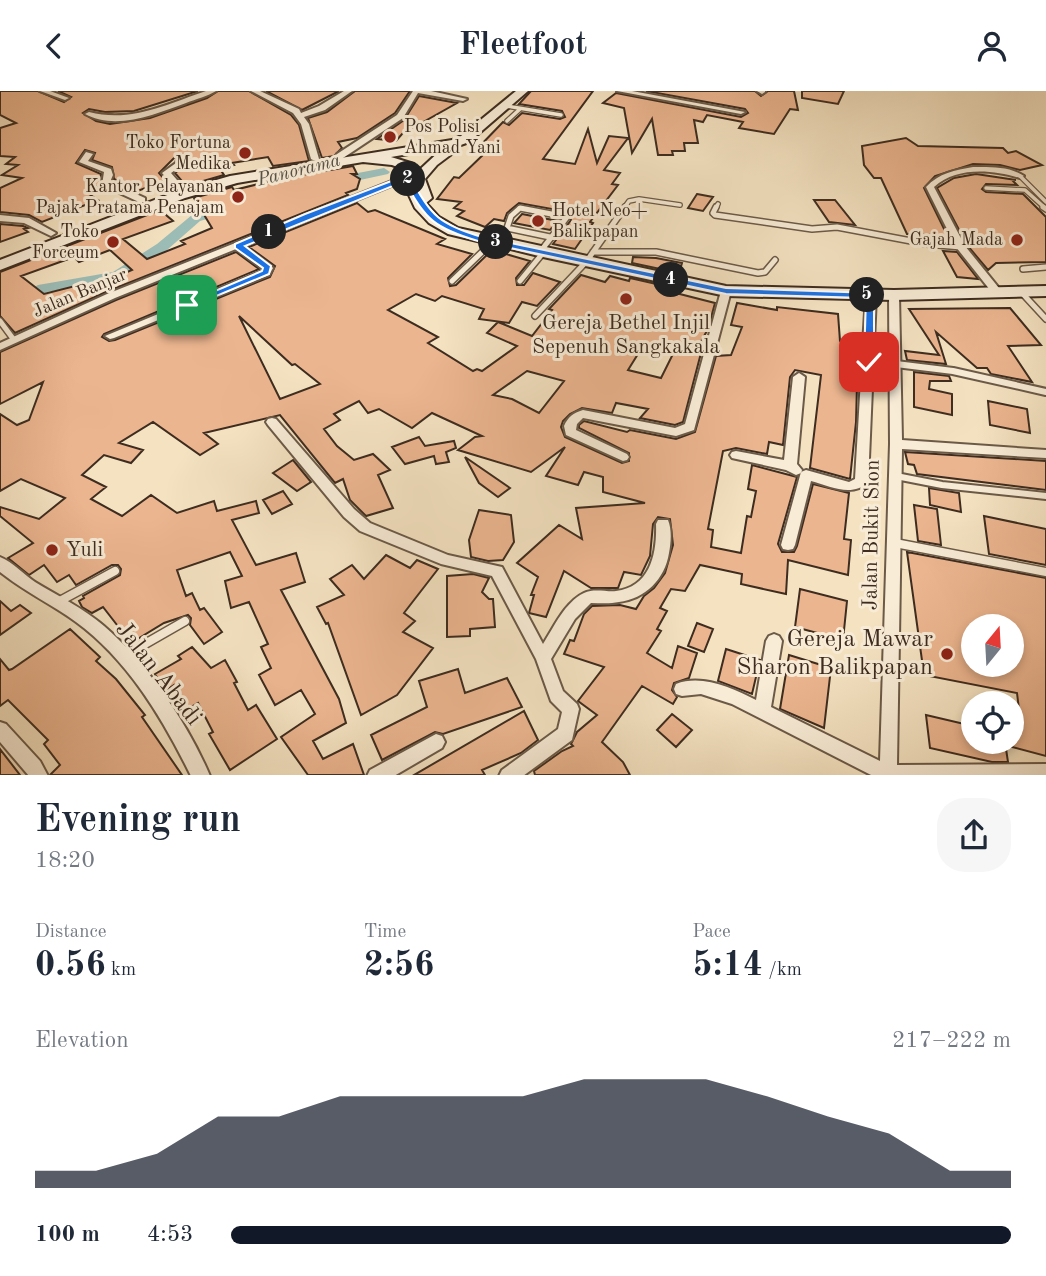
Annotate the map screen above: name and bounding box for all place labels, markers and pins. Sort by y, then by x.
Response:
place label: Pos Polisi Ahmad Yani [404,118,501,157]
marker: Pos Polisi Ahmad Yani [382,129,398,145]
place label: Toko Fortuna Medika [125,134,231,173]
marker: Toko Fortuna Medika [237,145,253,161]
pin: 2 [390,161,426,197]
place label: Kantor Pelayanan Pajak Pratama Penajam [36,178,224,217]
marker: Kantor Pelayanan Pajak Pratama Penajam [230,189,246,205]
place label: Hotel Neo+ Balikpapan [552,202,648,241]
marker: Hotel Neo+ Balikpapan [530,213,546,229]
pin: 1 [252,215,286,249]
place label: Toko Forceum [32,223,99,262]
pin: 3 [478,225,514,259]
place label: Gajah Mada [909,231,1003,249]
marker: Gajah Mada [1009,232,1025,248]
marker: Toko Forceum [105,234,121,250]
pin: 4 [654,263,688,297]
pin [157,275,217,335]
pin: 5 [850,277,884,313]
marker: Gereja Bethel Injil Sepenuh Sangkakala [618,291,634,307]
place label: Gereja Bethel Injil Sepenuh Sangkakala [532,313,720,358]
pin [839,332,899,392]
place label: Yuli [66,540,103,561]
marker: Yuli [44,542,60,558]
place label: Gereja Mawar Sharon Balikpapan [736,628,933,680]
marker: Gereja Mawar Sharon Balikpapan [939,646,955,662]

